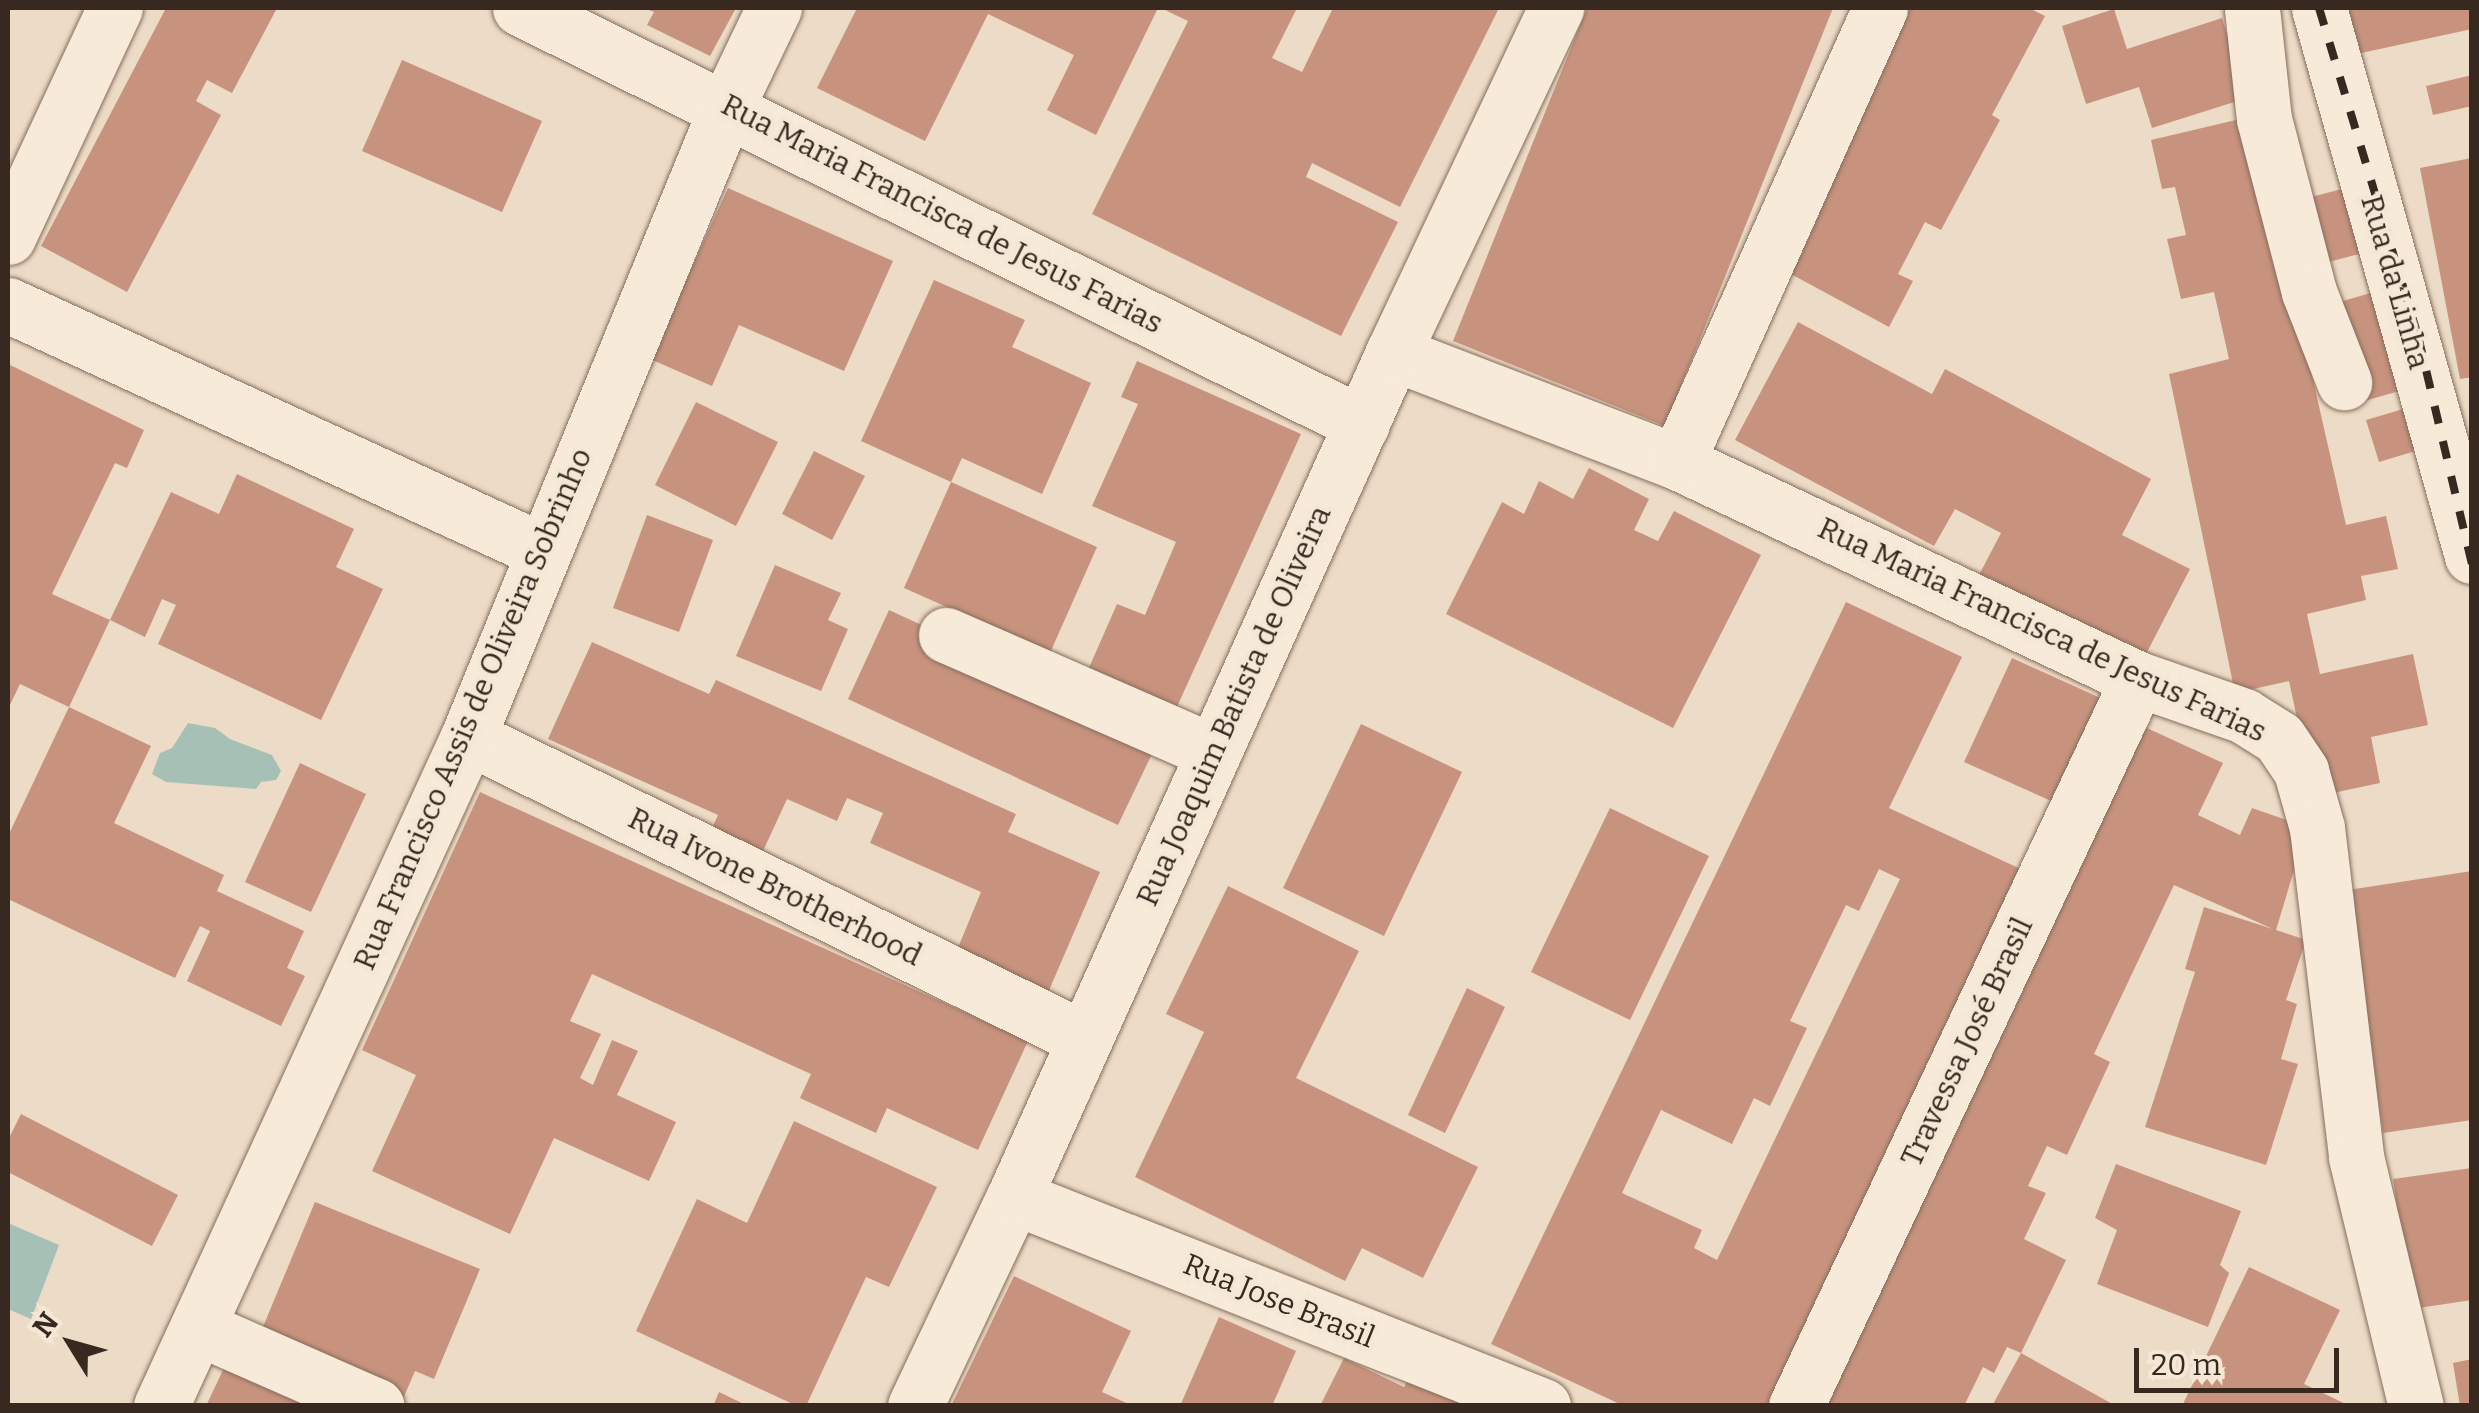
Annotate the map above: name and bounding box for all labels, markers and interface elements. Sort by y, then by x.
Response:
street label: Rua Maria Francisca de Jesus Farias [715,87,1169,341]
street label: Rua da Linha [2353,191,2437,373]
street label: Rua Francisco Assis de Oliveira Sobrinho [346,443,600,975]
street label: Rua Joaquim Batista de Oliveira [1129,501,1339,911]
street label: Rua Maria Francisca de Jesus Farias [1812,510,2272,750]
street label: Rua Ivone Brotherhood [622,800,928,974]
street label: Travessa José Brasil [1894,912,2040,1172]
street label: Rua Jose Brasil [1178,1246,1380,1356]
north arrow [20,1293,120,1393]
text: N [26,1306,65,1343]
scale bar [2139,1328,2344,1390]
text: 20 m [2151,1347,2221,1383]

